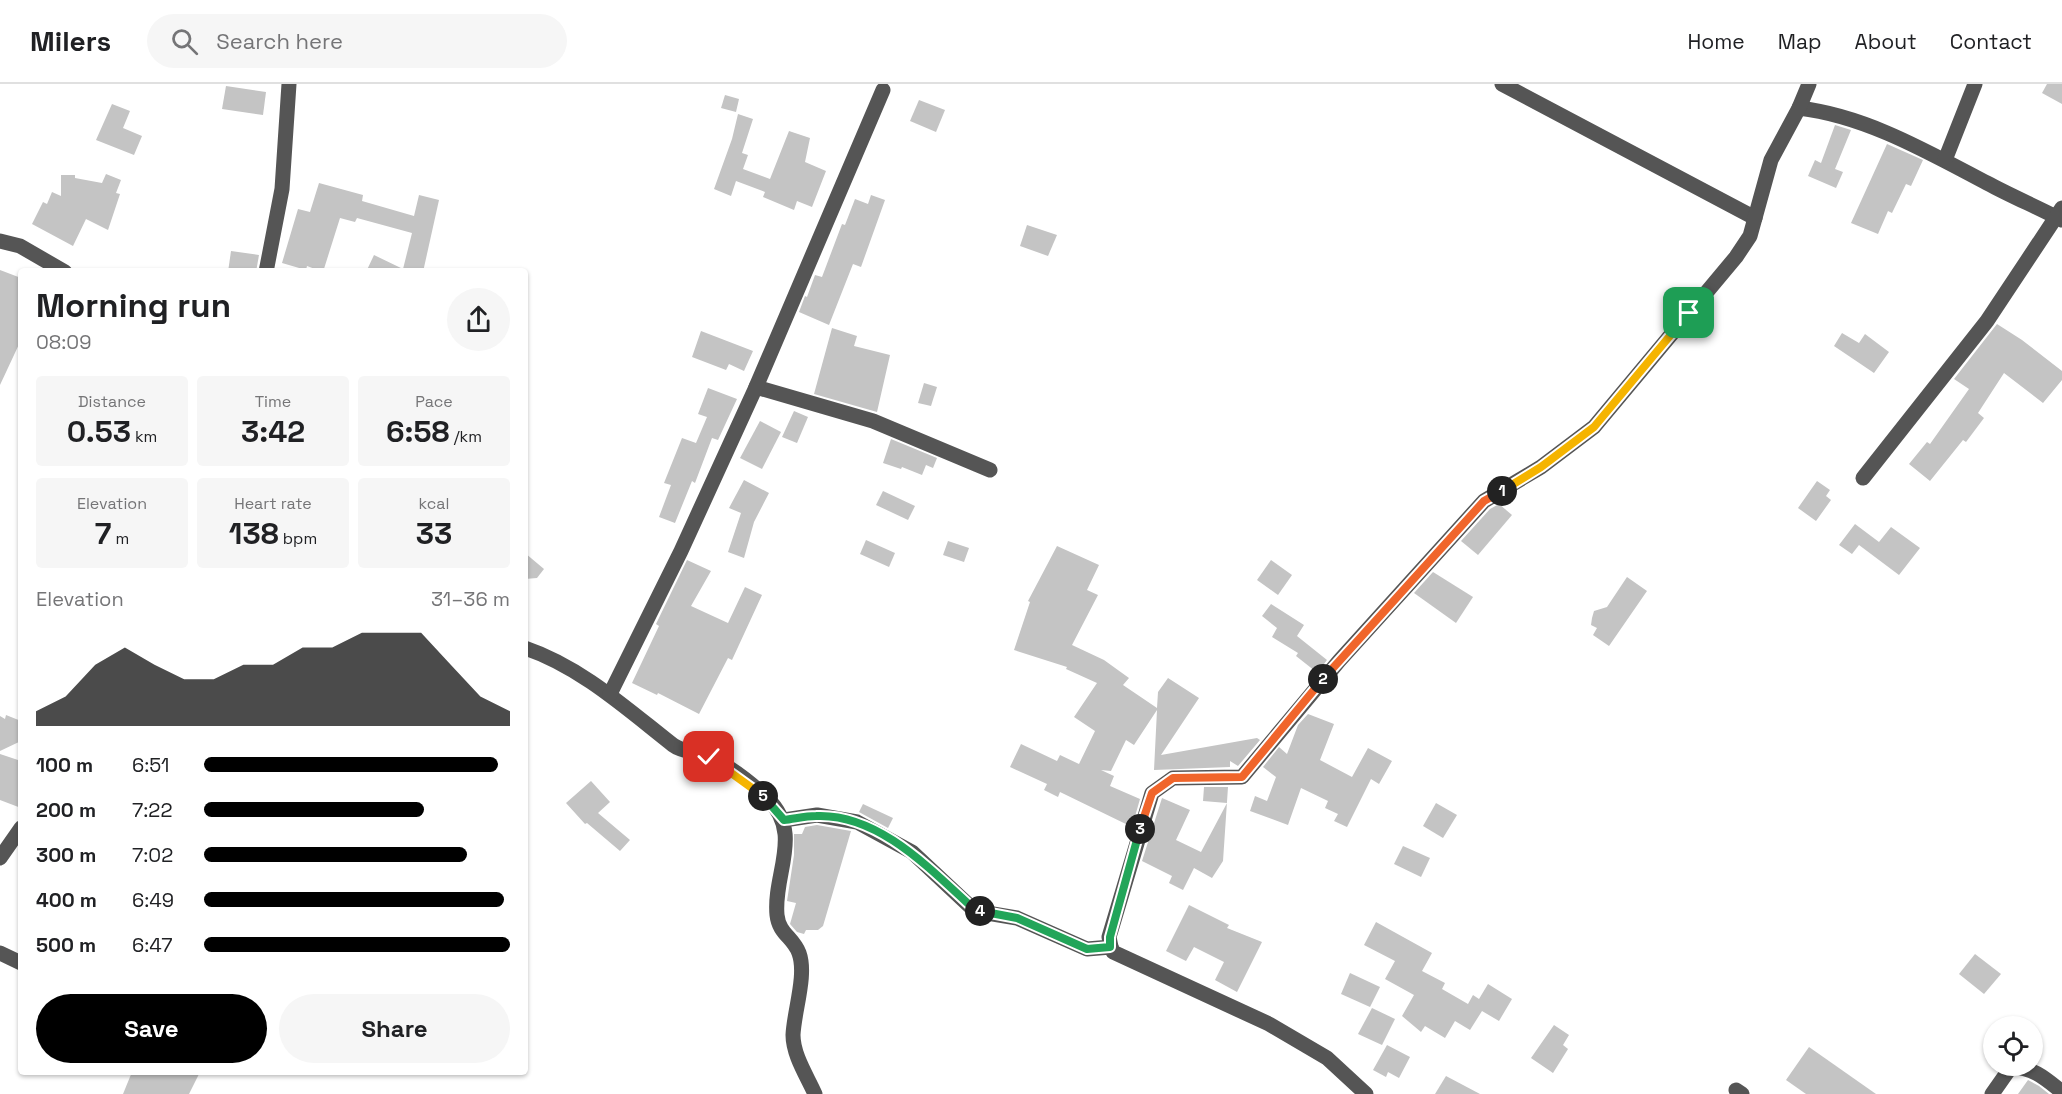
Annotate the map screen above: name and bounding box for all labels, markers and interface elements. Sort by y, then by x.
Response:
search box [147,14,567,68]
text: Milers [30,23,111,59]
icon: search [168,25,201,58]
text: Search here [216,27,343,55]
text: Home [1687,28,1745,55]
text: Map [1778,28,1822,55]
text: About [1855,28,1917,55]
text: Contact [1950,28,2032,55]
text: Morning run [36,285,231,327]
pin [1663,287,1714,338]
button: share [447,288,510,351]
icon: arrive [1672,296,1705,329]
text: 08:09 [36,329,91,355]
text: Distance [78,391,146,412]
text: Time [255,391,291,412]
text: Pace [415,391,453,412]
text: 0.53 [67,412,131,451]
text: 3:42 [241,412,305,451]
text: 6:58 [386,412,450,451]
text: km [131,426,157,447]
text: /km [450,426,482,447]
pin: 1 [1487,476,1517,506]
text: 1 [1498,480,1506,501]
text: Elevation [77,493,147,514]
text: Heart rate [234,493,312,514]
text: kcal [419,493,449,514]
text: 7 [95,514,111,553]
text: 138 [229,514,279,553]
text: 33 [416,514,452,553]
text: m [111,528,129,549]
text: bpm [279,528,317,549]
text: Elevation [36,586,124,612]
text: 31–36 m [431,586,510,612]
pin: 2 [1308,664,1338,694]
text: 2 [1318,668,1328,689]
pin [683,731,734,782]
icon: check [692,740,725,773]
text: 100 m [36,752,93,778]
text: 6:51 [132,752,169,778]
pin: 5 [748,781,778,811]
text: 5 [758,785,768,806]
text: 200 m [36,797,96,823]
text: 7:22 [132,797,172,823]
pin: 3 [1125,814,1155,844]
text: 3 [1135,818,1145,839]
text: 300 m [36,842,96,868]
text: 7:02 [132,842,173,868]
text: 400 m [36,887,97,913]
text: 6:49 [132,887,174,913]
pin: 4 [965,896,995,926]
text: 4 [975,900,985,921]
text: 500 m [36,932,96,958]
text: 6:47 [132,932,172,958]
button: Save [36,994,267,1063]
button: Share [279,994,510,1063]
map controls [1983,1016,2043,1076]
button: locate [1983,1016,2043,1076]

